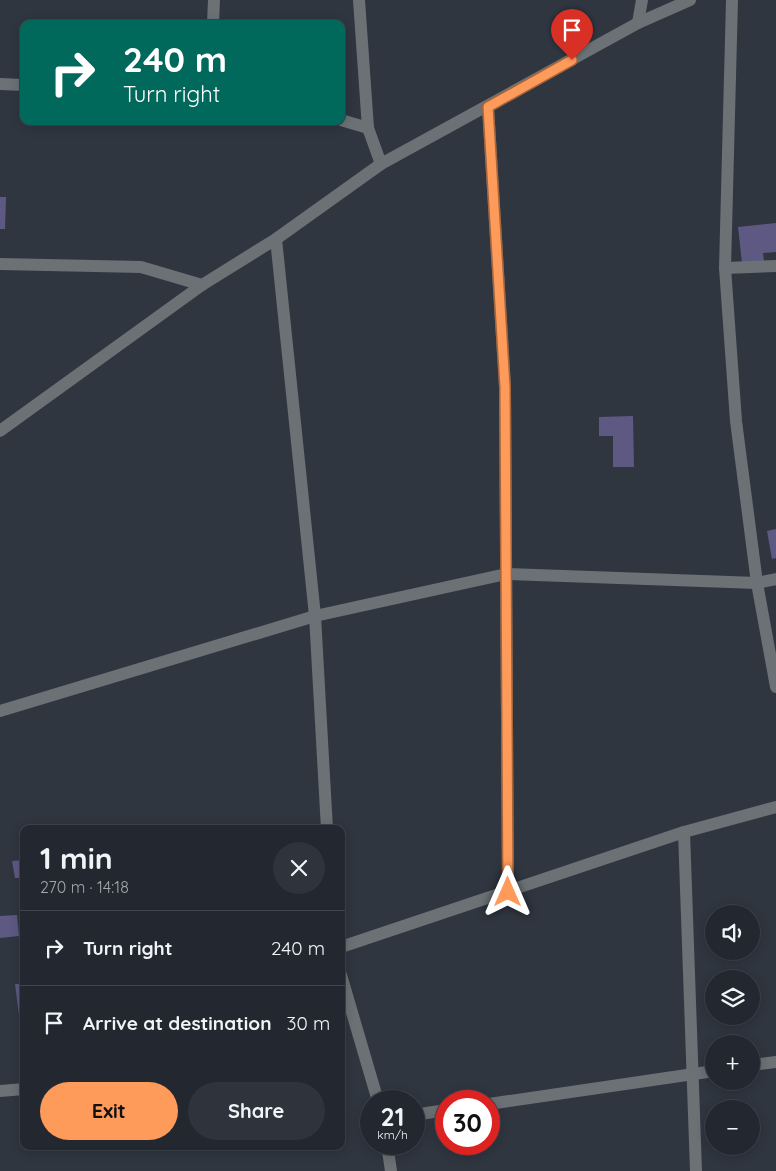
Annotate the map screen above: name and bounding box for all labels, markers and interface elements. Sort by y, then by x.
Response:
pin [551,9,593,60]
icon: arrive [558,16,586,44]
text: 240 m [123,37,227,81]
icon: right [40,40,105,105]
text: Turn right [123,80,220,108]
text: 1 min [40,839,113,877]
button: close [273,842,325,894]
position arrow [481,865,533,917]
text: 270 m · 14:18 [40,877,129,897]
map controls [705,905,760,1155]
button: sound [705,905,760,960]
icon: right [40,934,68,962]
text: Turn right [83,936,172,960]
text: 240 m [271,936,325,960]
button: layers [705,970,760,1025]
icon: arrive [40,1009,68,1037]
text: Arrive at destination [83,1011,272,1035]
text: 30 m [287,1011,330,1035]
button: + [705,1035,760,1090]
button: Exit [40,1082,178,1140]
button: Share [188,1082,325,1140]
speed limit sign: 30 [435,1090,500,1155]
button: − [705,1100,760,1155]
text: 21 [381,1101,404,1132]
text: km/h [377,1127,408,1142]

